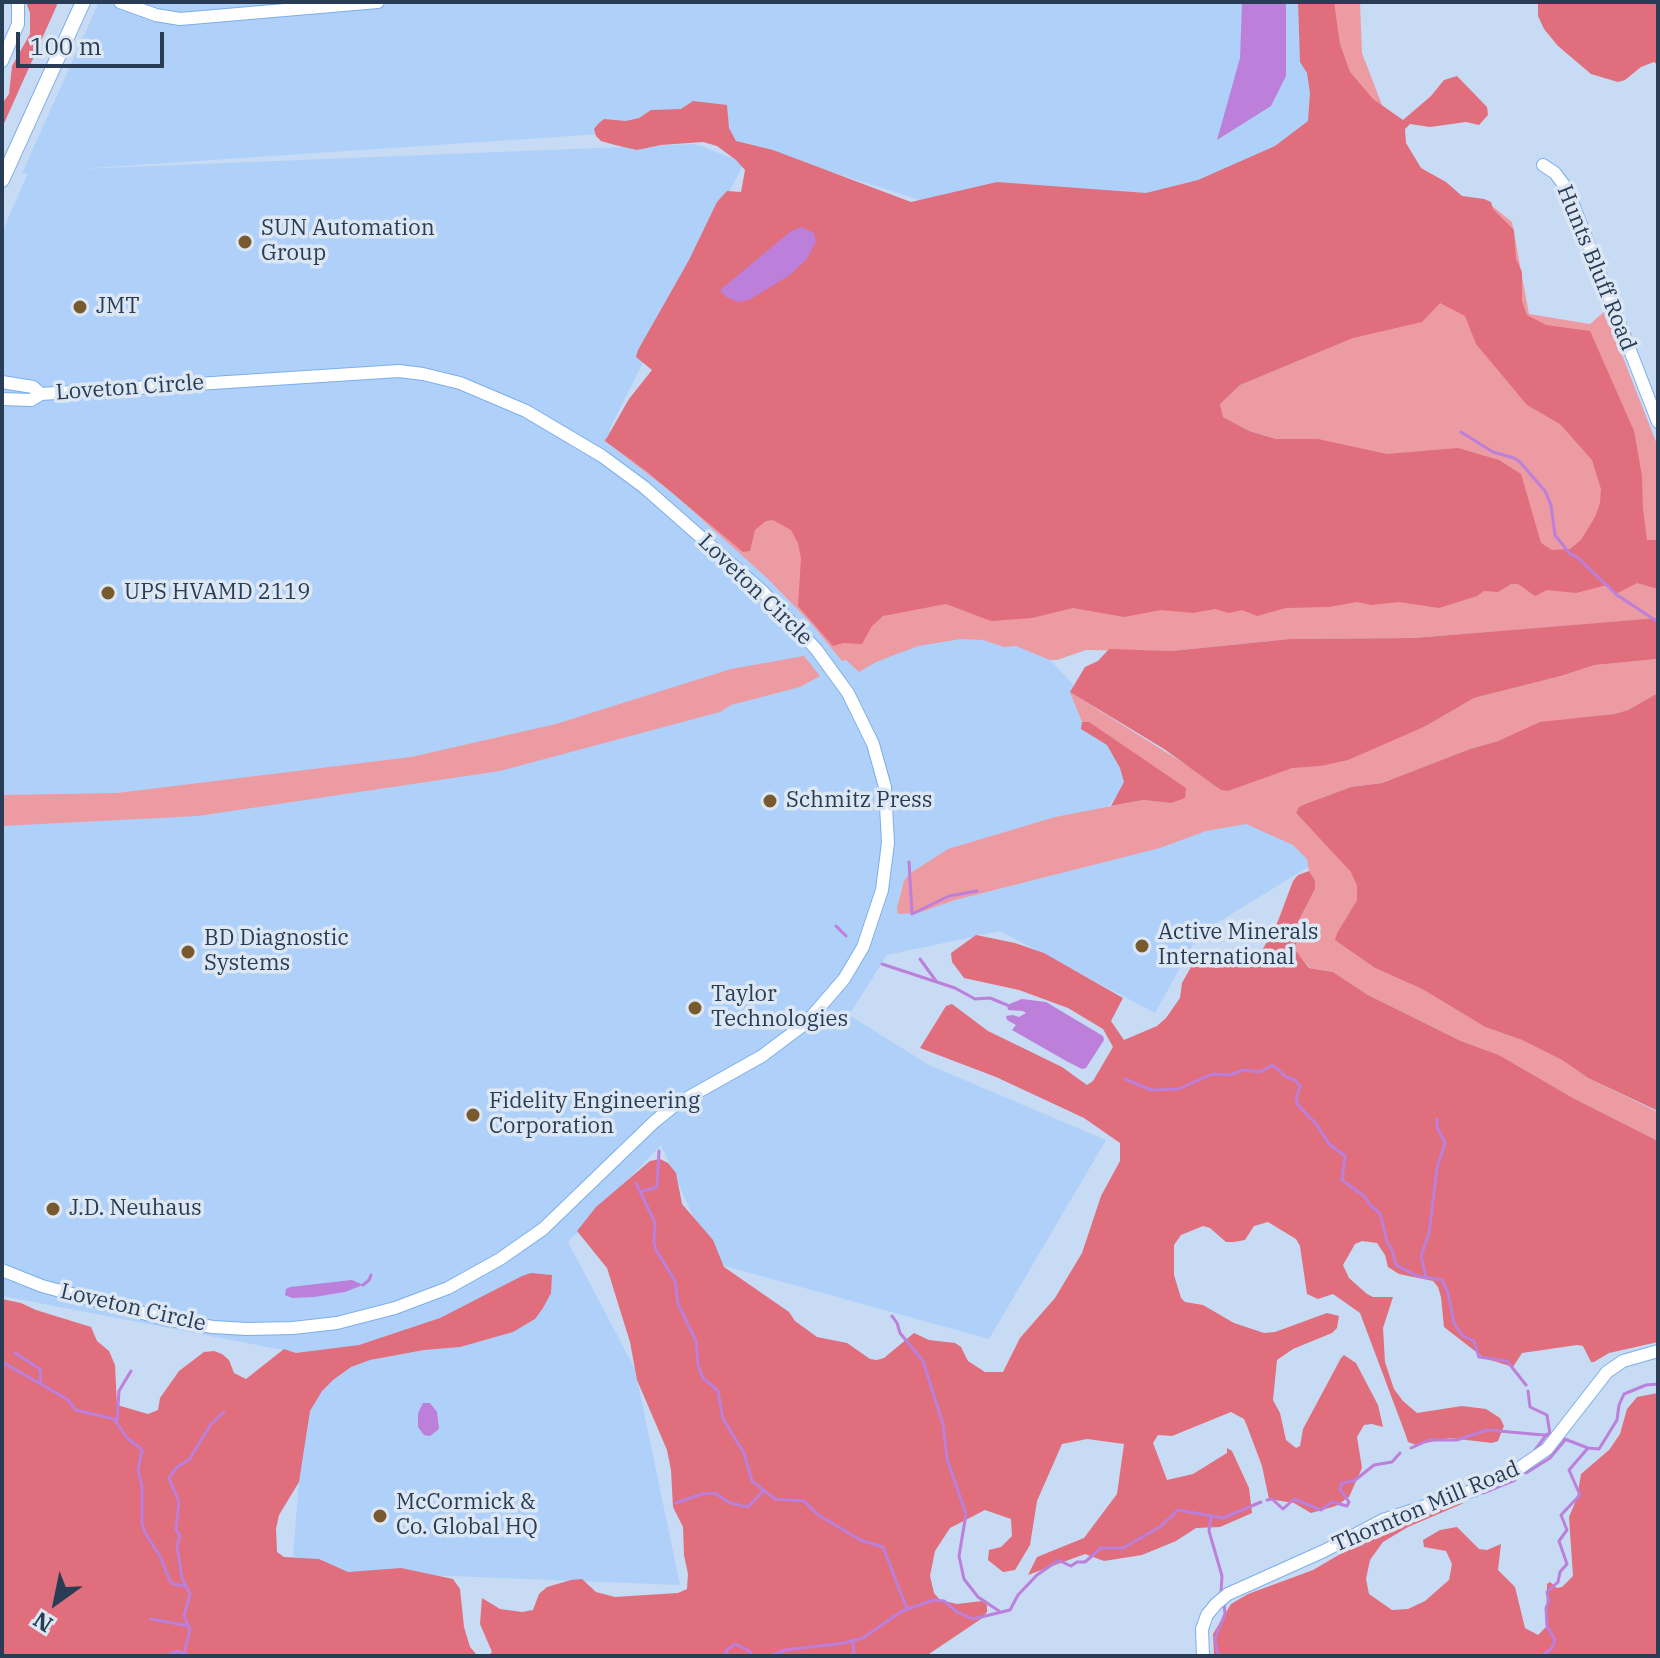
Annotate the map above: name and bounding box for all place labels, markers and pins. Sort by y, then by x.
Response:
place label: SUN Automation Group [261,216,435,268]
marker: SUN Automation Group [236,233,254,251]
place label: JMT [96,294,140,320]
marker: JMT [71,298,89,316]
place label: UPS HVAMD 2119 [124,580,310,606]
marker: UPS HVAMD 2119 [99,584,117,602]
place label: Schmitz Press [786,788,932,814]
marker: Schmitz Press [761,792,779,810]
place label: Active Minerals International [1158,920,1319,972]
place label: BD Diagnostic Systems [204,926,349,978]
marker: Active Minerals International [1133,937,1151,955]
marker: BD Diagnostic Systems [179,943,197,961]
place label: Taylor Technologies [711,982,848,1034]
marker: Taylor Technologies [686,999,704,1017]
place label: Fidelity Engineering Corporation [489,1089,700,1140]
marker: Fidelity Engineering Corporation [464,1106,482,1124]
place label: J.D. Neuhaus [69,1196,202,1222]
marker: J.D. Neuhaus [44,1200,62,1218]
place label: McCormick & Co. Global HQ [396,1490,538,1542]
marker: McCormick & Co. Global HQ [371,1507,389,1525]

